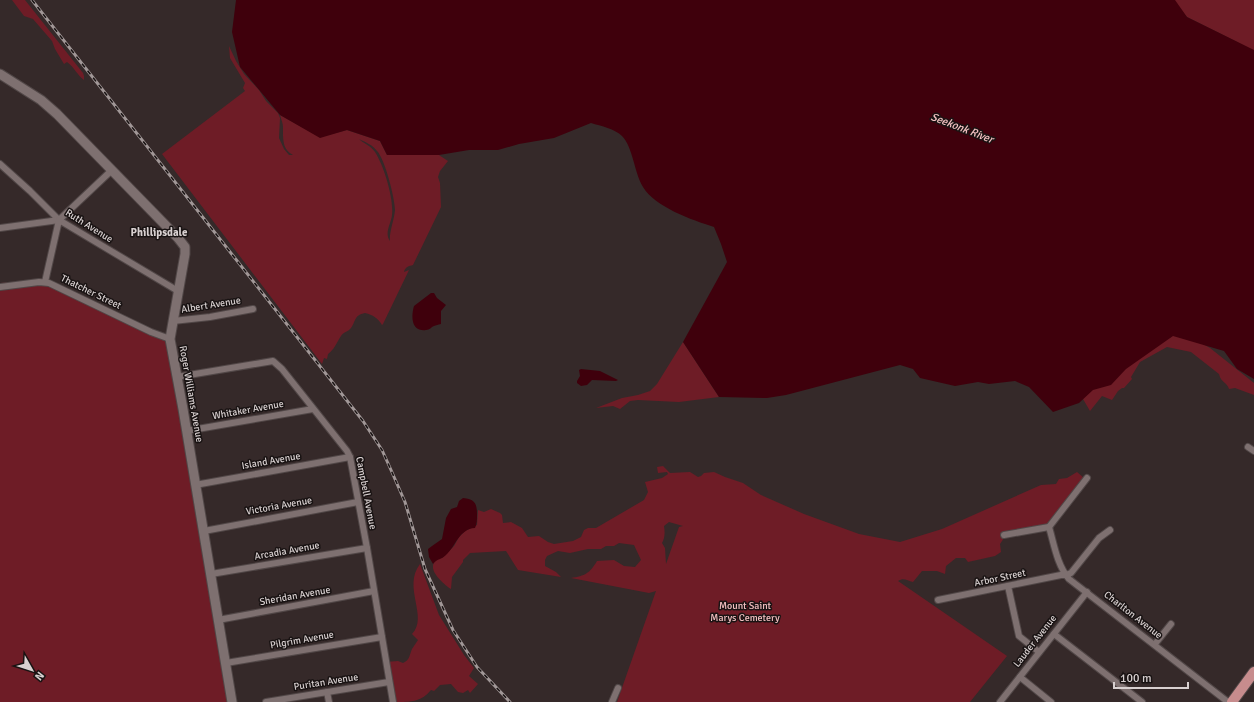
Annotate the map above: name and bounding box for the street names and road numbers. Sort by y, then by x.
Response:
street label: Ruth Avenue [63,207,115,245]
street label: Thatcher Street [59,272,124,312]
street label: Albert Avenue [180,294,242,316]
street label: Roger Williams Avenue [177,345,205,443]
street label: Whitaker Avenue [211,398,285,422]
street label: Island Avenue [241,450,301,472]
street label: Campbell Avenue [353,456,379,530]
street label: Victoria Avenue [245,494,313,518]
street label: Arcadia Avenue [254,539,320,563]
street label: Arbor Street [973,567,1027,589]
street label: Sheridan Avenue [259,584,331,608]
street label: Charlton Avenue [1102,589,1164,641]
street label: Lauder Avenue [1011,612,1059,670]
street label: Pilgrim Avenue [269,628,335,652]
street label: Puritan Avenue [293,671,359,693]

